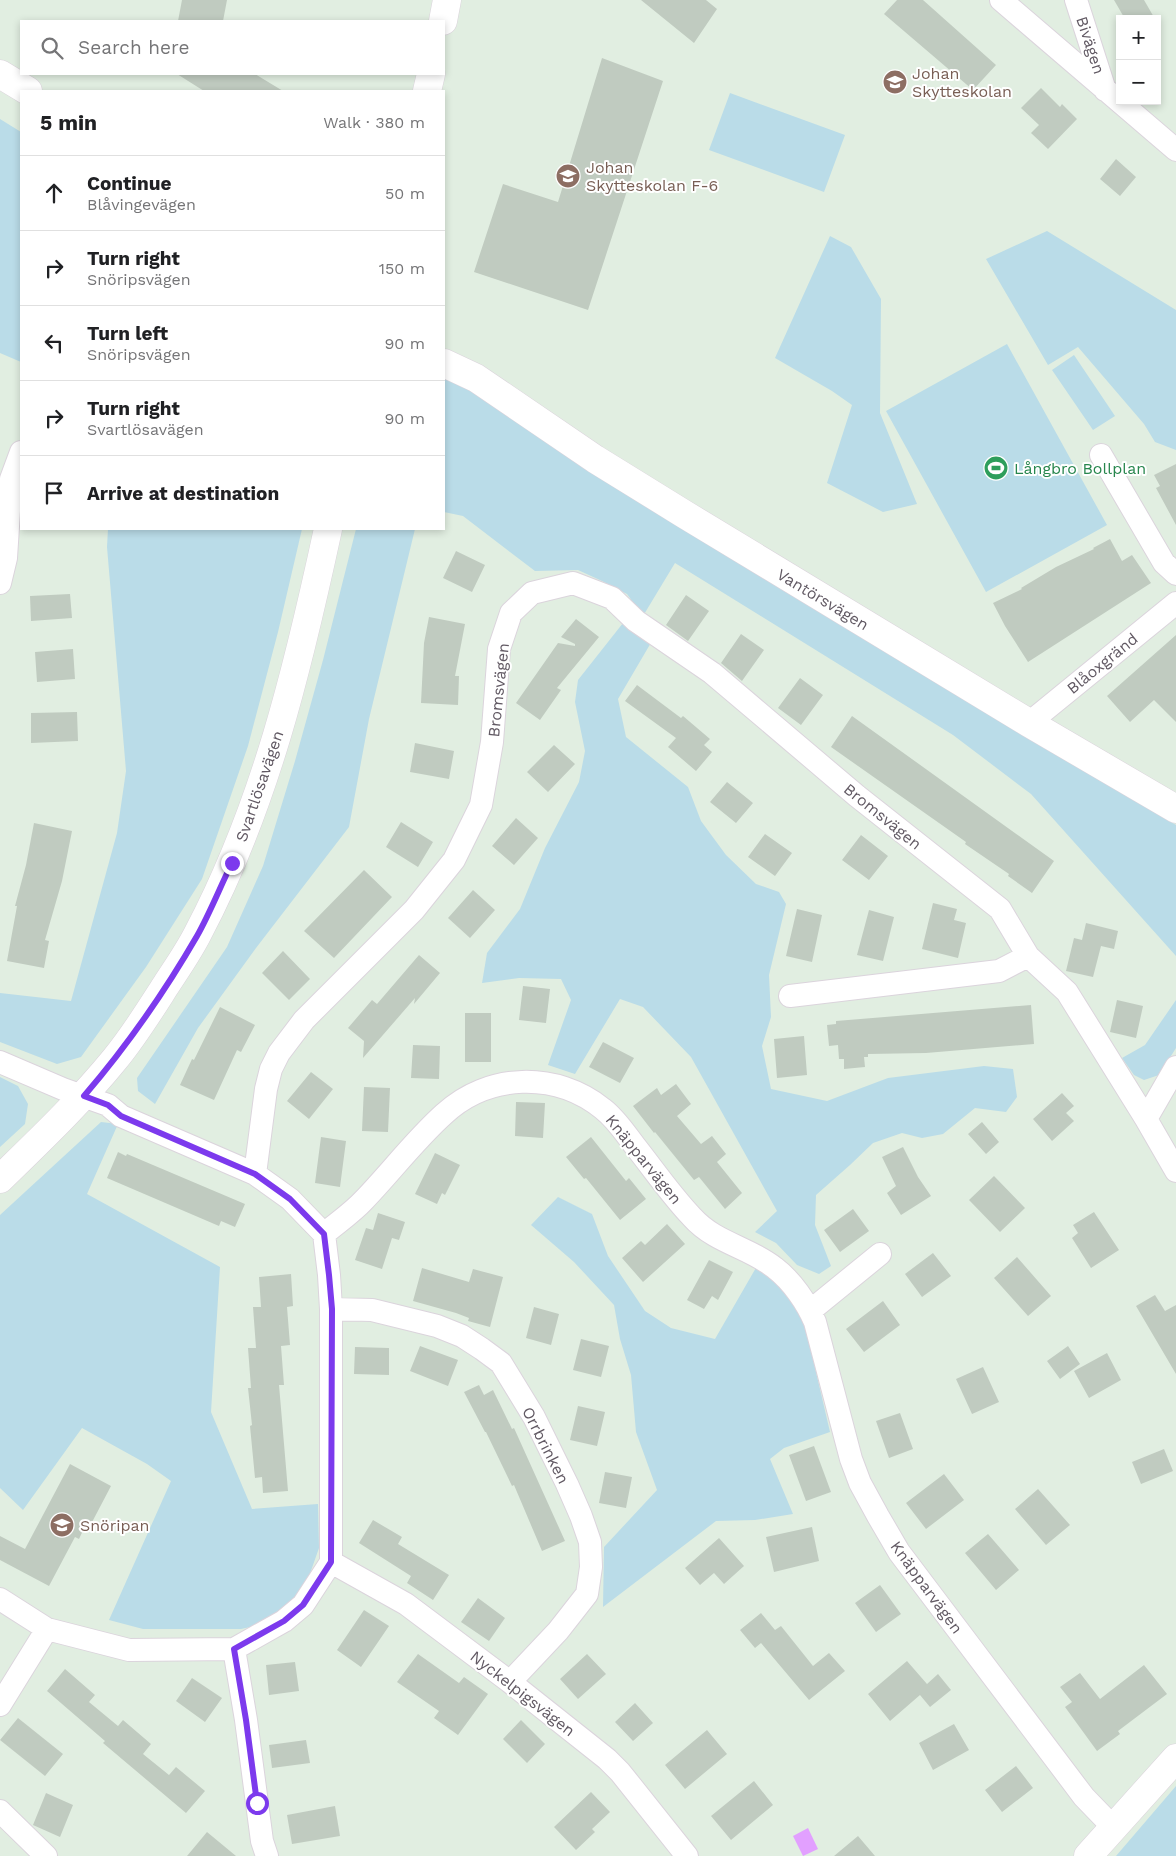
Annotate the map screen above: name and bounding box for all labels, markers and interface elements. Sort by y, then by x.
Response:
street label: Bivägen [1072,14,1109,76]
map controls [1116,15,1161,105]
button: + [1116,15,1161,60]
search box [20,20,445,75]
icon: search [38,34,66,62]
text: Search here [78,36,189,59]
button: − [1116,60,1161,105]
place label: Johan Skytteskolan [912,64,1012,101]
school or university icon: Johan Skytteskolan [882,69,908,95]
text: 5 min [40,110,97,135]
text: Walk · 380 m [323,113,425,132]
place label: Johan Skytteskolan F-6 [586,158,718,195]
school or university icon: Johan Skytteskolan F-6 [555,163,581,189]
text: Continue [87,172,171,195]
icon: ahead [40,179,68,207]
text: 50 m [385,184,425,203]
text: Blåvingevägen [87,195,196,214]
text: Turn right [87,247,180,270]
icon: right [40,254,68,282]
text: 150 m [379,259,425,278]
text: Snöripsvägen [87,270,191,289]
text: Turn left [87,322,168,345]
icon: left [40,329,68,357]
text: 90 m [384,334,425,353]
text: Snöripsvägen [87,345,191,364]
text: Turn right [87,397,180,420]
icon: right [40,404,68,432]
text: 90 m [384,409,425,428]
text: Svartlösavägen [87,420,204,439]
sports icon: Långbro Bollplan [983,455,1009,481]
place label: Långbro Bollplan [1014,459,1146,478]
icon: arrive [40,479,68,507]
text: Arrive at destination [87,482,279,505]
street label: Vantörsvägen [773,565,872,634]
street label: Blåoxgränd [1063,629,1142,698]
street label: Bromsvägen [484,642,513,738]
street label: Svartlösavägen [232,728,287,844]
street label: Bromsvägen [840,779,925,854]
route end [221,852,244,875]
street label: Knäpparvägen [602,1111,686,1208]
street label: Orrbrinken [518,1404,573,1487]
school or university icon: Snöripan [49,1512,75,1538]
place label: Snöripan [80,1516,149,1535]
street label: Knäpparvägen [887,1537,967,1637]
street label: Nyckelpigsvägen [467,1647,579,1740]
route start [246,1792,269,1815]

